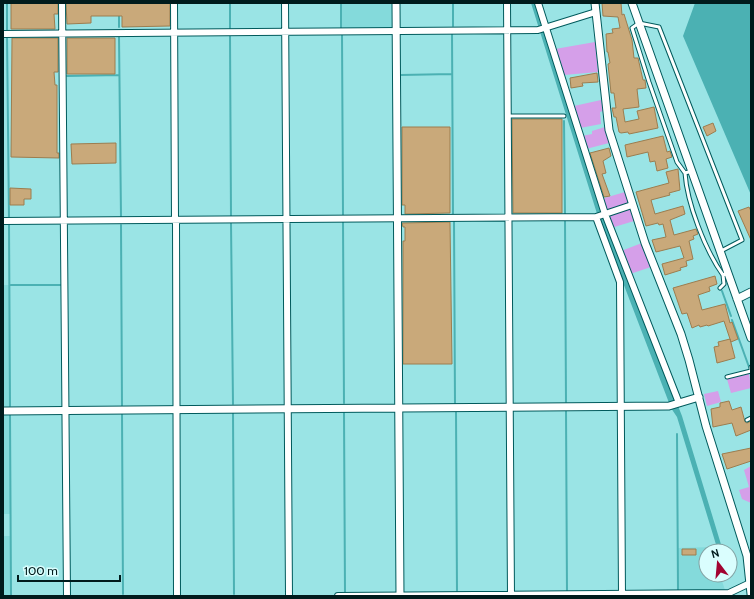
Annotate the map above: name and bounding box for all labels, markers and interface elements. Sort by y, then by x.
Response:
north arrow [698,543,738,583]
text: N [710,546,721,561]
scale bar [18,557,120,583]
text: 100 m [24,563,58,578]

